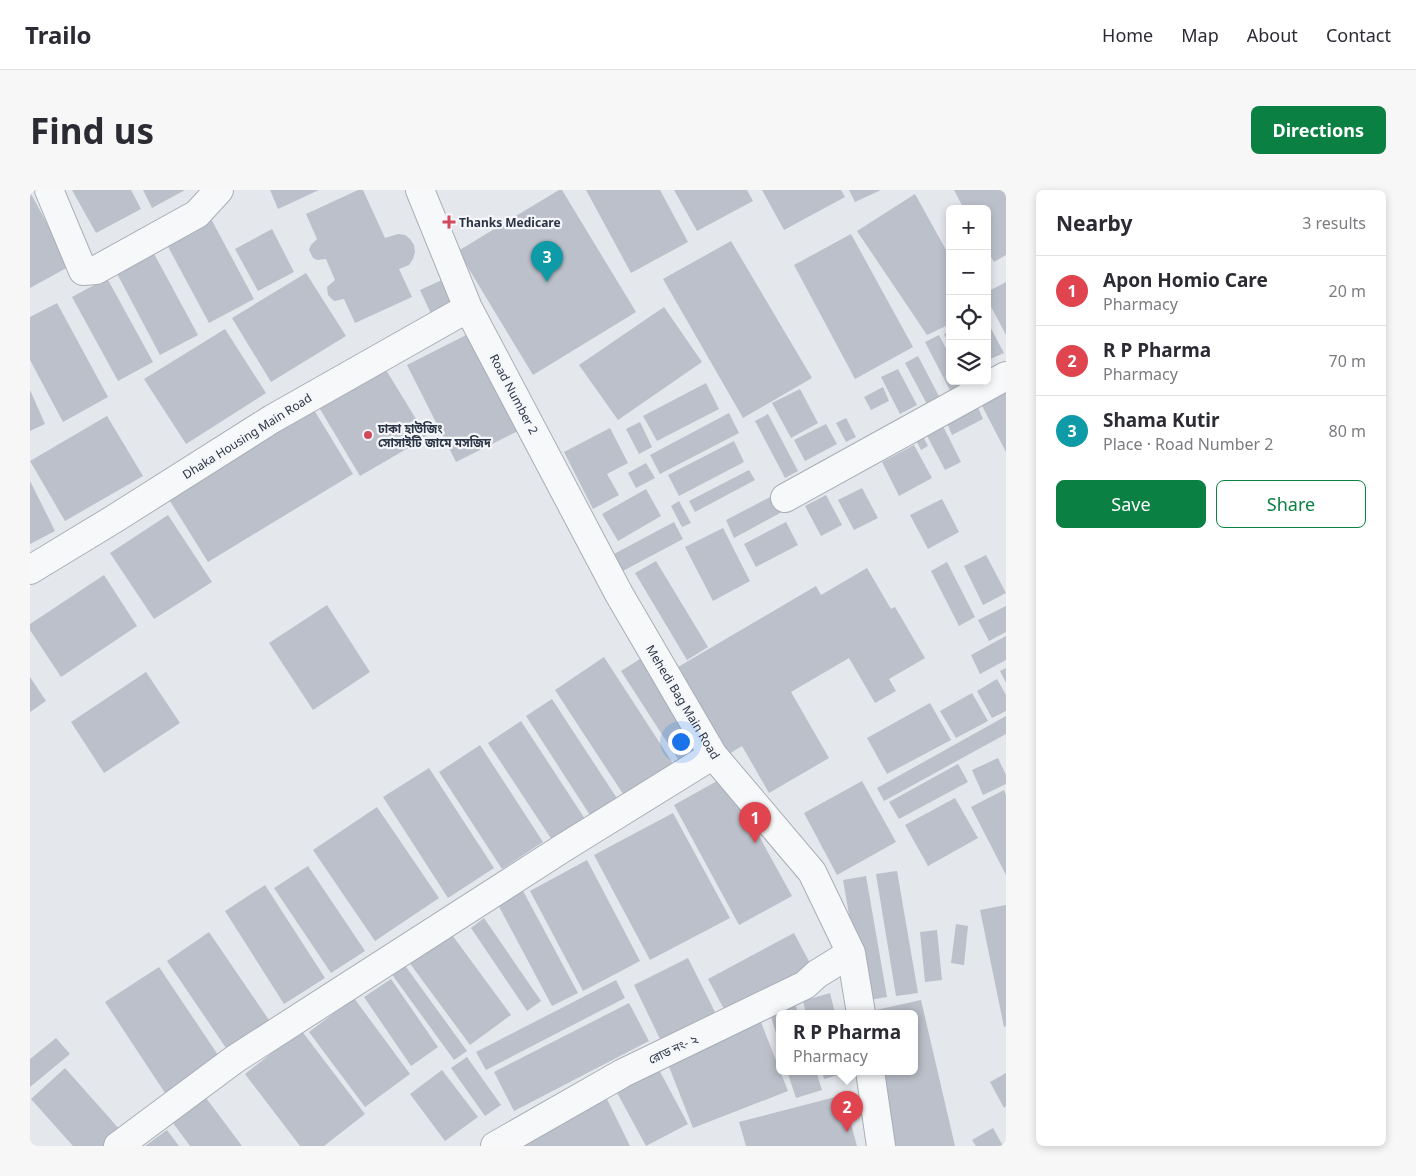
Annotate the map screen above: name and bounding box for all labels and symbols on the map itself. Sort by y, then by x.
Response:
place label: Thanks Medicare [459,214,561,231]
marker: Thanks Medicare [443,216,455,228]
pin: 3 [531,241,563,282]
street label: Road Number 2 [486,351,542,437]
street label: Dhaka Housing Main Road [179,389,315,483]
place label: ঢাকা হাউজিং সোসাইটি জামে মসজিদ [377,420,491,451]
marker: ঢাকা হাউজিং সোসাইটি জামে মসজিদ [362,429,374,441]
street label: Mehedi Bag Main Road [642,642,724,762]
your location [668,729,694,755]
pin: 1 [739,802,771,843]
street label: রোড নং- ২ [645,1030,701,1068]
pin: 2 [831,1091,863,1132]

